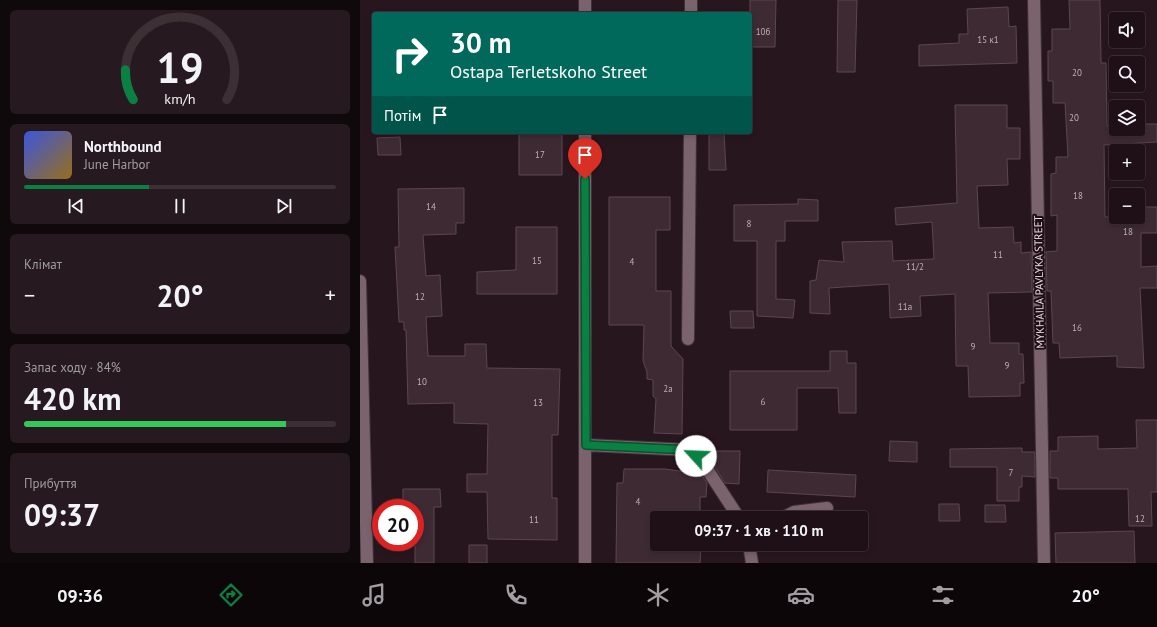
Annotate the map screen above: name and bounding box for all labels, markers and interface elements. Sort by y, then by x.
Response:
map controls [1109,12,1145,224]
button: sound [1109,12,1145,48]
text: 30 m [450,24,511,61]
house number: 10б [756,26,770,37]
icon: right [384,28,436,80]
house number: 15 к1 [977,34,999,45]
text: 19 [156,41,204,94]
button: search [1109,56,1145,92]
text: Ostapa Terletskoho Street [450,60,647,83]
house number: 20 [1072,67,1082,78]
text: km/h [164,89,196,108]
button: layers [1109,100,1145,136]
icon: arrive [429,104,451,126]
text: Потім [384,106,421,125]
house number: 20 [1069,112,1079,123]
text: Northbound [84,137,161,156]
pin [568,138,602,179]
icon: arrive [574,144,596,166]
button: + [1109,144,1145,180]
house number: 17 [535,149,545,160]
text: June Harbor [84,156,150,173]
button: − [1109,188,1145,224]
house number: 18 [1073,190,1083,201]
icon: previous [65,195,87,217]
icon: pause [169,195,191,217]
icon: next [273,195,295,217]
house number: 14 [426,201,436,212]
street label: MYKHAILA PAVLYKA STREET [1031,215,1047,349]
house number: 8 [747,218,752,229]
house number: 18 [1123,226,1133,237]
house number: 11 [993,249,1003,260]
house number: 15 [532,255,542,266]
text: Клімат [24,256,62,273]
house number: 4 [630,256,635,267]
house number: 11/2 [906,261,924,272]
text: 20° [156,276,204,315]
text: − [24,281,35,309]
text: + [325,281,336,309]
house number: 12 [415,291,425,302]
house number: 11а [898,301,912,312]
house number: 16 [1072,322,1082,333]
house number: 9 [971,341,976,352]
text: Запас ходу · 84% [24,359,121,376]
house number: 9 [1005,360,1010,371]
house number: 10 [417,376,427,387]
text: 420 km [24,379,122,418]
house number: 2а [663,383,673,394]
house number: 6 [761,396,766,407]
house number: 13 [533,397,543,408]
position arrow [675,435,717,477]
house number: 7 [1009,467,1014,478]
text: Прибуття [24,475,77,492]
text: 09:37 [24,495,100,534]
house number: 4 [636,496,641,507]
speed limit sign: 20 [372,499,424,551]
house number: 12 [1135,513,1145,524]
house number: 11 [529,514,539,525]
text: 09:37 · 1 хв · 110 m [694,521,824,540]
icon: directions [217,581,245,609]
icon: music [360,581,388,609]
icon: phone [502,581,530,609]
icon: climate [644,581,672,609]
icon: car [787,581,815,609]
icon: filters [929,581,957,609]
text: 09:36 [57,584,103,607]
text: 20° [1071,584,1100,607]

